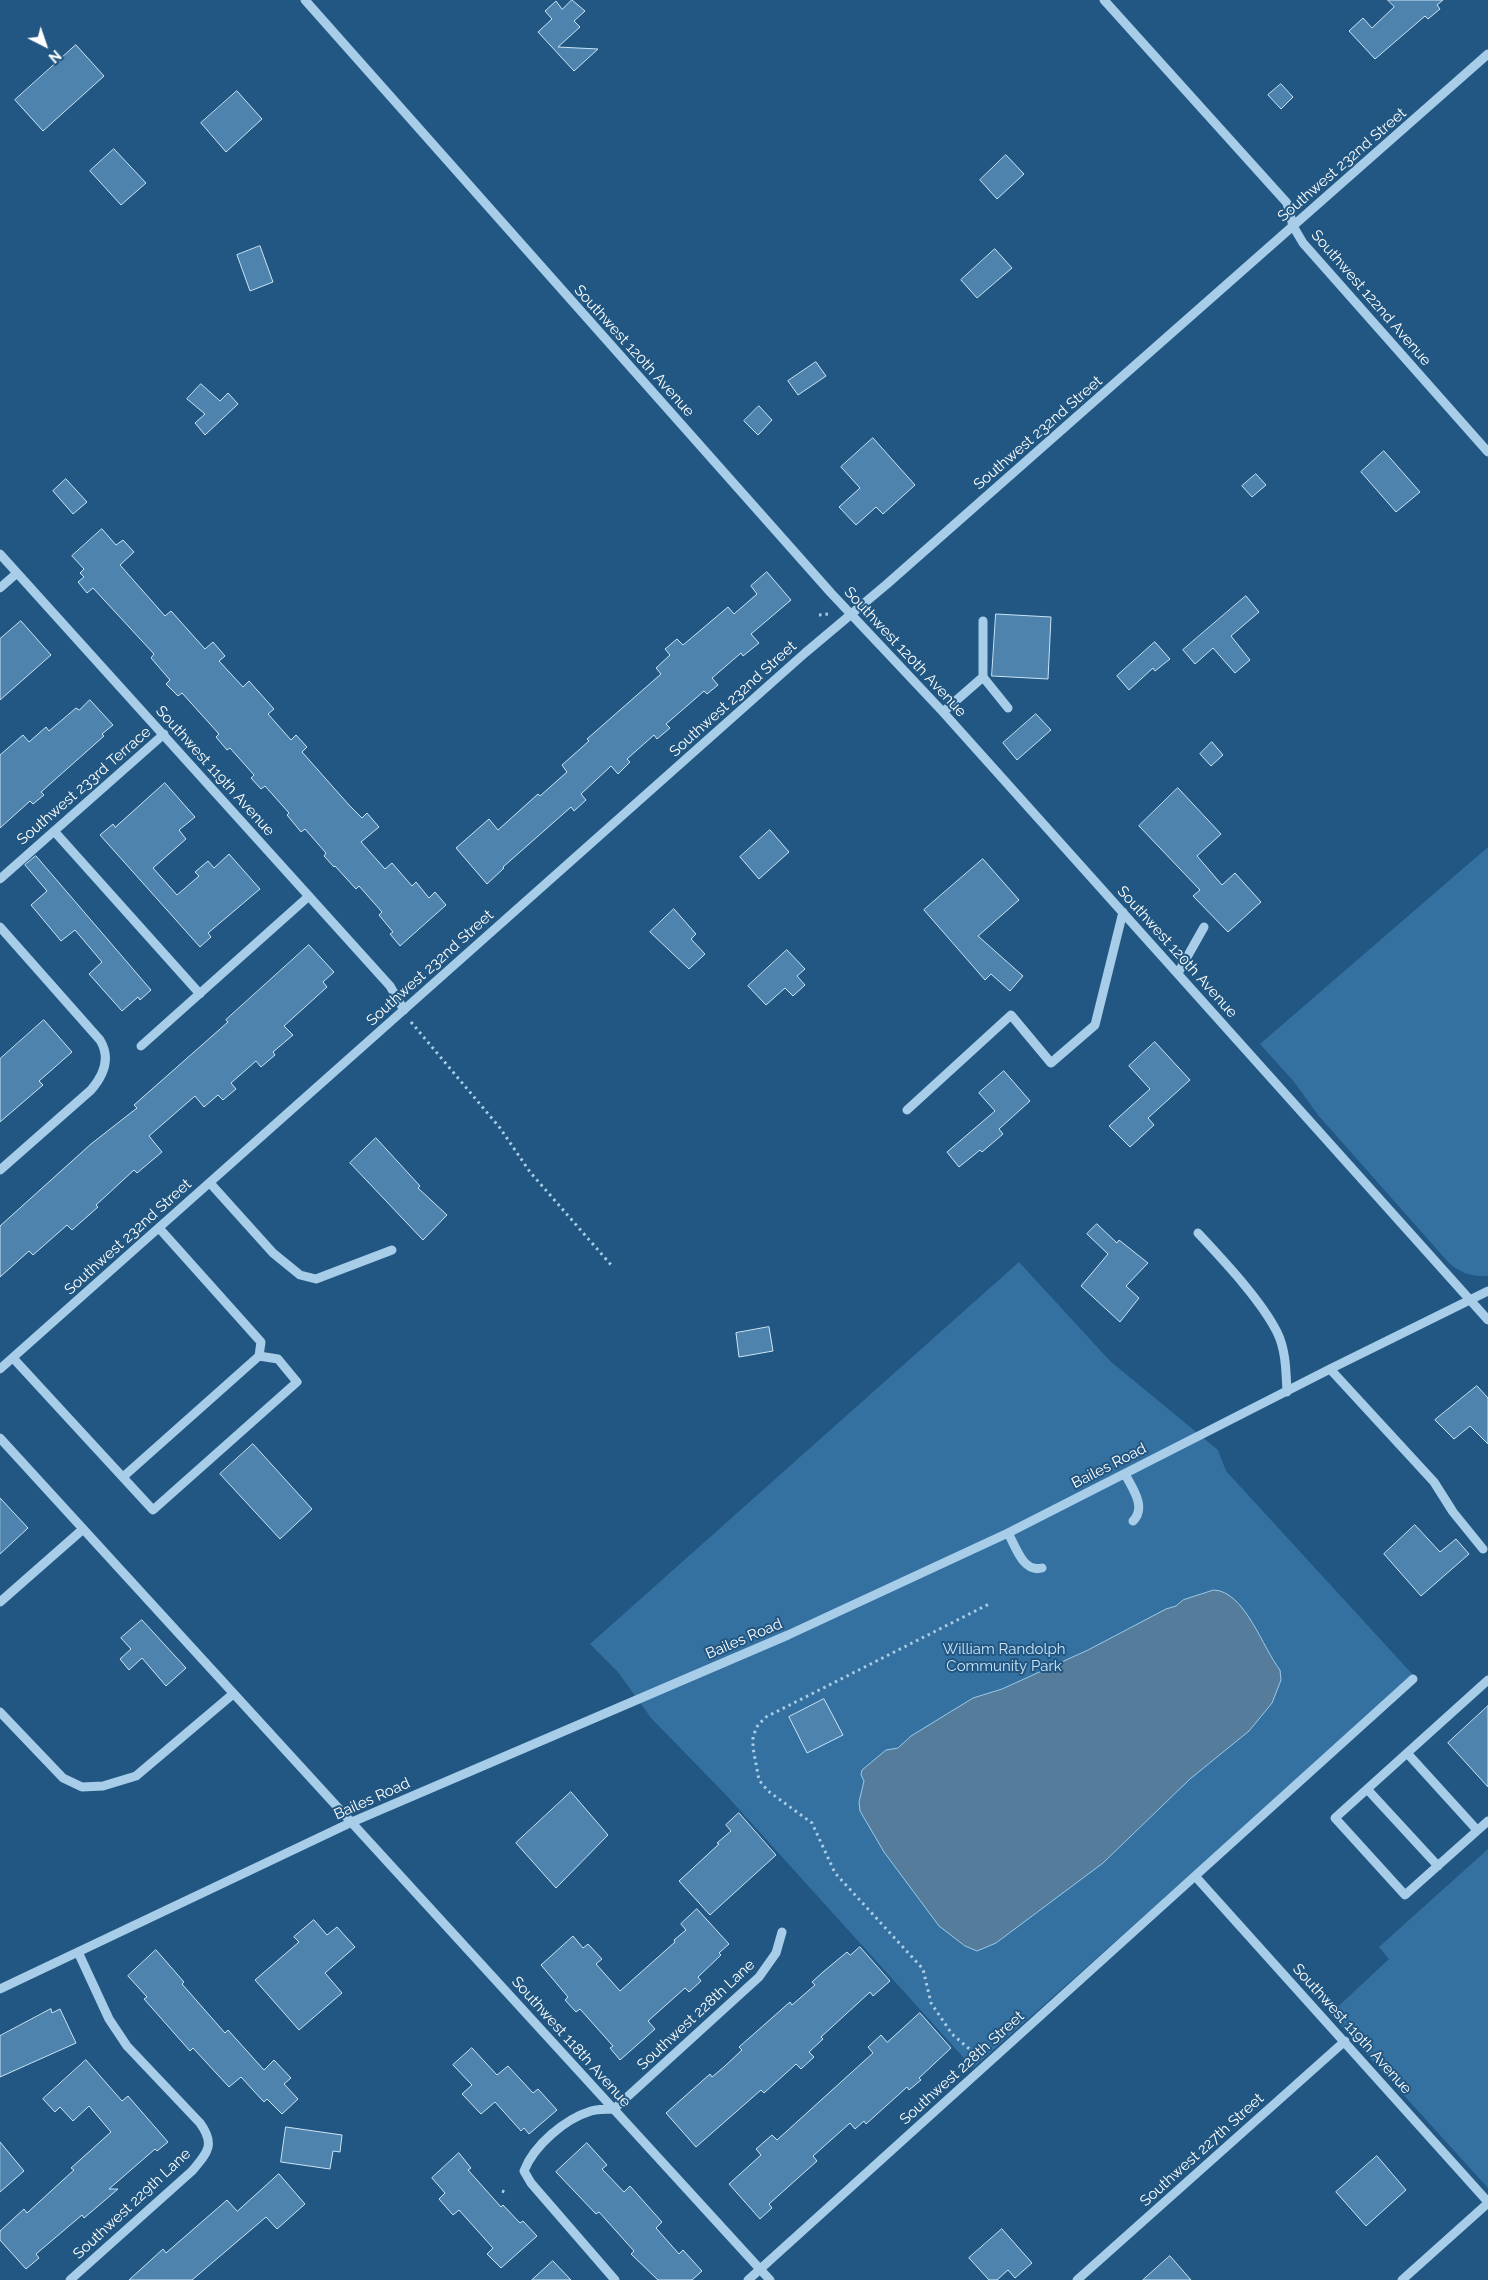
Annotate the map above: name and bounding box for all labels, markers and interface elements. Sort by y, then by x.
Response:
north arrow [20,20,70,70]
text: N [46,47,64,66]
street label: Southwest 232nd Street [1274,104,1410,226]
street label: Southwest 122nd Avenue [1307,226,1435,370]
street label: Southwest 120th Avenue [570,281,698,421]
street label: Southwest 232nd Street [970,372,1106,494]
street label: Southwest 120th Avenue [840,583,970,721]
street label: Southwest 232nd Street [666,637,800,761]
street label: Southwest 119th Avenue [152,702,278,840]
street label: Southwest 233rd Terrace [13,723,155,849]
street label: Southwest 120th Avenue [1113,882,1241,1022]
street label: Southwest 232nd Street [363,906,497,1030]
street label: Southwest 232nd Street [61,1175,195,1299]
street label: Bailes Road [1069,1440,1149,1492]
street label: Bailes Road [703,1615,785,1663]
park label: William Randolph Community Park [942,1640,1066,1675]
street label: Bailes Road [331,1774,413,1824]
street label: Southwest 228th Lane [634,1956,758,2074]
street label: Southwest 119th Avenue [1289,1960,1415,2098]
street label: Southwest 118th Avenue [508,1973,634,2111]
street label: Southwest 228th Street [896,2007,1028,2129]
street label: Southwest 227th Street [1136,2090,1268,2210]
street label: Southwest 229th Lane [70,2145,194,2263]

